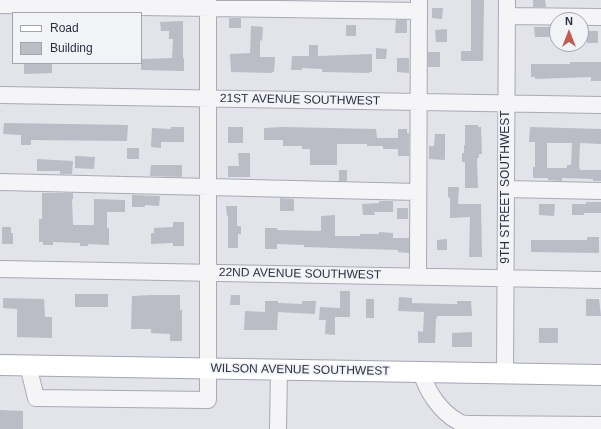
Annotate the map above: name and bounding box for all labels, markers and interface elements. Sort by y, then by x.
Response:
legend [12,12,142,64]
north arrow [549,12,589,52]
text: N [565,15,573,27]
text: Road [50,21,79,35]
text: Building [50,41,93,55]
street label: 21ST AVENUE SOUTHWEST [220,91,380,109]
street label: 9TH STREET SOUTHWEST [499,110,513,264]
street label: 22ND AVENUE SOUTHWEST [219,265,381,283]
street label: WILSON AVENUE SOUTHWEST [210,361,390,379]

